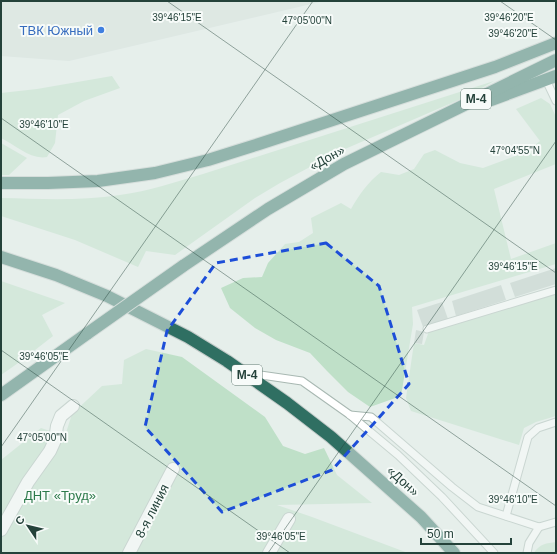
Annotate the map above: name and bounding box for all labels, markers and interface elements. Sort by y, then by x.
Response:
text: 39°46'15"E [152,12,202,23]
text: 39°46'20"E [484,12,534,23]
text: 47°05'00"N [282,15,332,26]
place label: ТВК Южный [20,23,93,38]
marker: ТВК Южный [96,25,106,35]
text: 39°46'20"E [488,28,538,39]
road number: М-4 [461,89,491,109]
text: 39°46'10"E [19,119,69,130]
street label: «Дон» [307,142,347,174]
text: 47°04'55"N [490,145,540,156]
text: 39°46'15"E [488,261,538,272]
text: 39°46'05"E [19,351,69,362]
road number: М-4 [232,365,262,385]
text: 47°05'00"N [17,432,67,443]
street label: «Дон» [384,463,422,499]
street label: 8-я линия [132,482,172,540]
park label: ДНТ «Труд» [24,488,96,503]
text: 39°46'10"E [488,494,538,505]
north arrow [8,506,48,546]
text: С [13,514,27,527]
scale bar [421,520,511,546]
text: 50 m [427,527,454,541]
text: 39°46'05"E [256,531,306,542]

